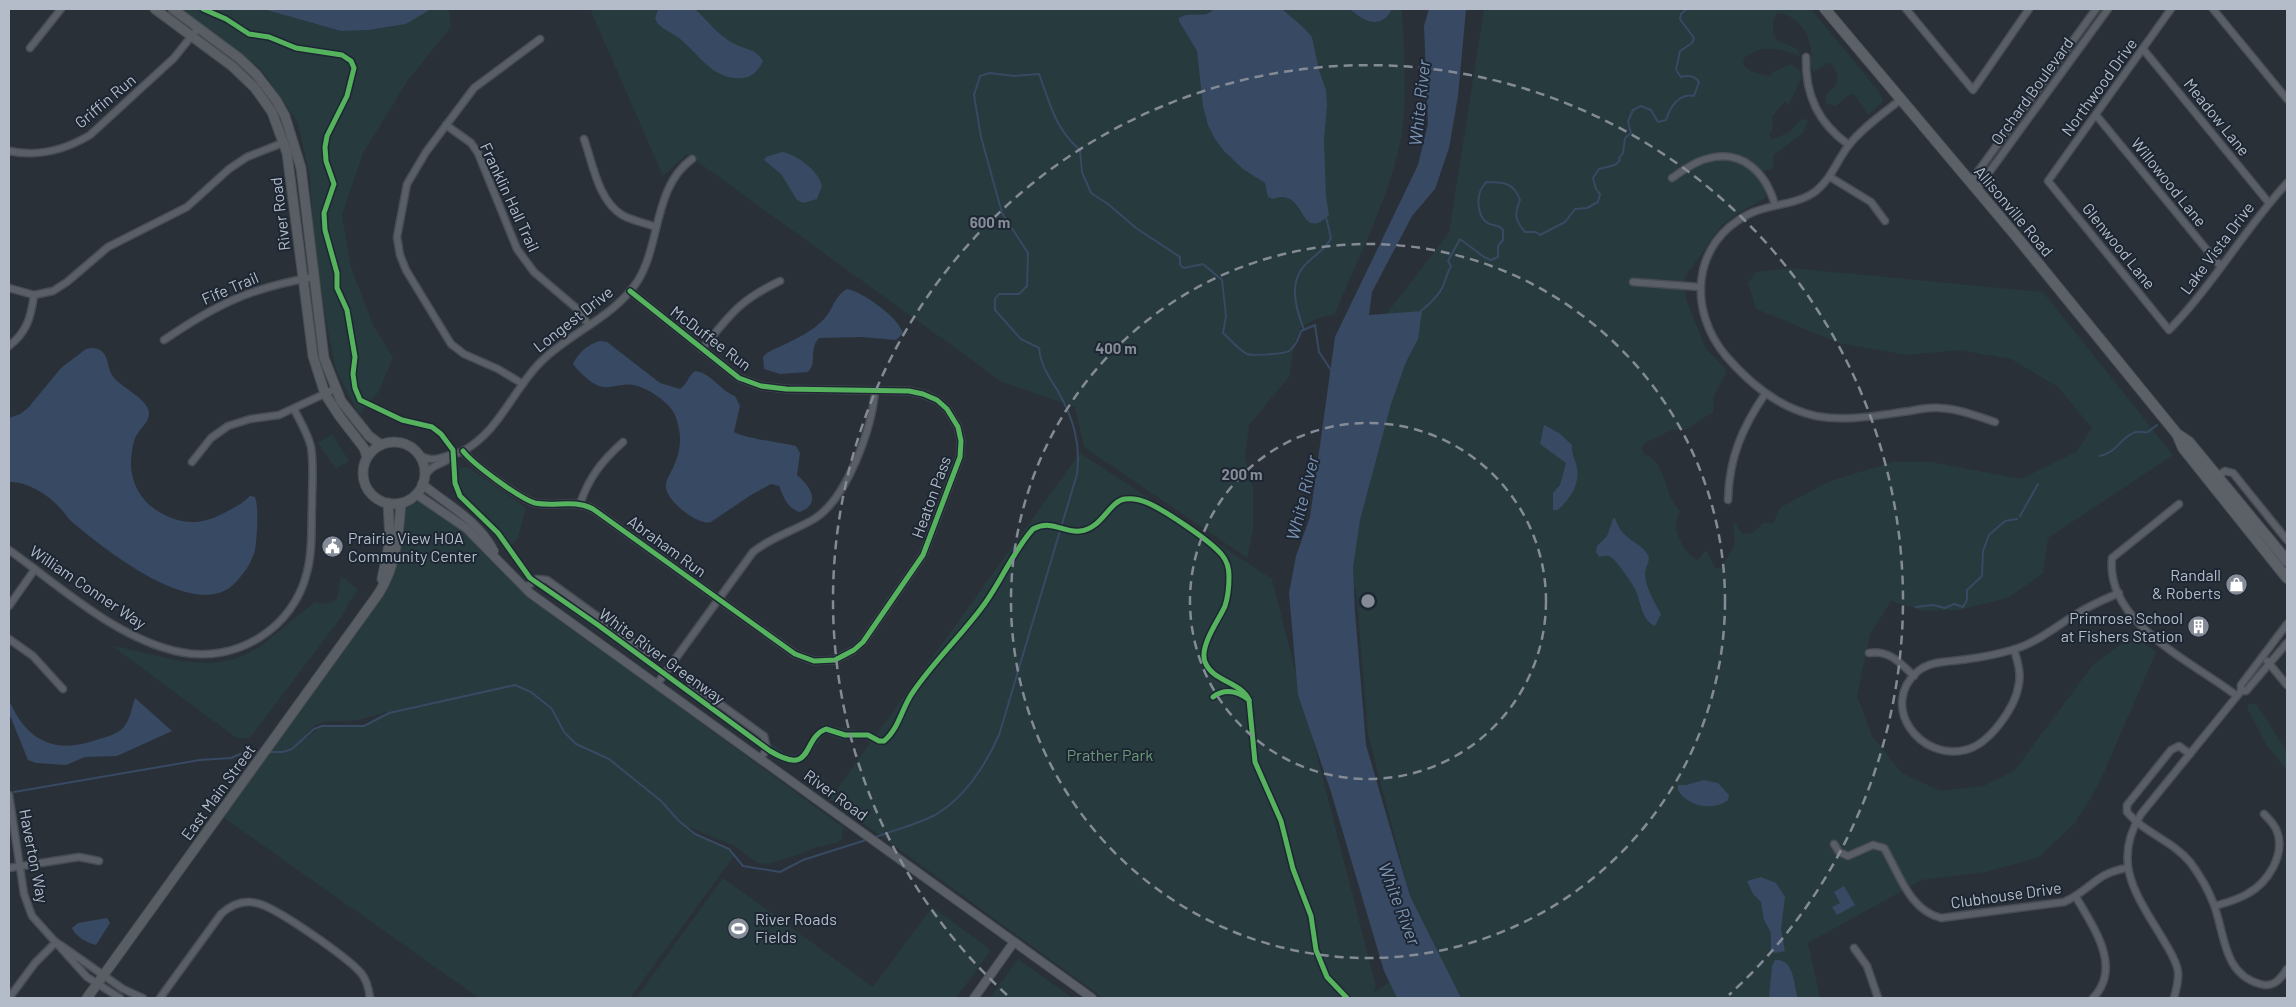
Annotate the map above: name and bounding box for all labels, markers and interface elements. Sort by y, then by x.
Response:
street label: Orchard Boulevard [1986,33,2077,148]
street label: Northwood Drive [2057,34,2140,139]
water label: White River [1404,58,1435,147]
street label: Griffin Run [70,70,139,132]
street label: Meadow Lane [2180,74,2254,159]
street label: Willowood Lane [2128,133,2211,230]
street label: Franklin Hall Trail [477,139,544,254]
street label: Allisonville Road [1971,162,2058,260]
street label: River Road [266,176,293,252]
street label: Lake Vista Drive [2176,198,2258,298]
street label: Glenwood Lane [2079,199,2160,293]
text: 600 m [970,213,1010,231]
street label: Fife Trail [199,267,261,308]
street label: Longest Drive [529,282,616,356]
street label: McDuffee Run [667,301,755,374]
text: 400 m [1095,339,1137,357]
water label: White River [1281,452,1323,543]
street label: Heaton Pass [907,453,954,540]
text: 200 m [1221,465,1263,483]
street label: Abraham Run [624,511,710,581]
place label: Prairie View HOA Community Center [348,528,478,565]
public building icon: Prairie View HOA Community Center [320,535,344,559]
street label: William Conner Way [27,541,150,633]
place label: Randall & Roberts [2152,565,2221,602]
shop icon: Randall & Roberts [2225,572,2249,596]
centre of rings [1359,592,1377,610]
street label: White River Greenway [596,604,729,708]
place label: Primrose School at Fishers Station [2061,608,2183,645]
building icon: Primrose School at Fishers Station [2187,615,2211,639]
street label: East Main Street [176,740,259,843]
park label: Prather Park [1067,745,1153,764]
street label: River Road [801,765,872,824]
street label: Haverton Way [16,807,53,905]
water label: White River [1374,859,1426,949]
street label: Clubhouse Drive [1949,877,2062,912]
place label: River Roads Fields [755,909,837,946]
sports icon: River Roads Fields [727,916,751,940]

